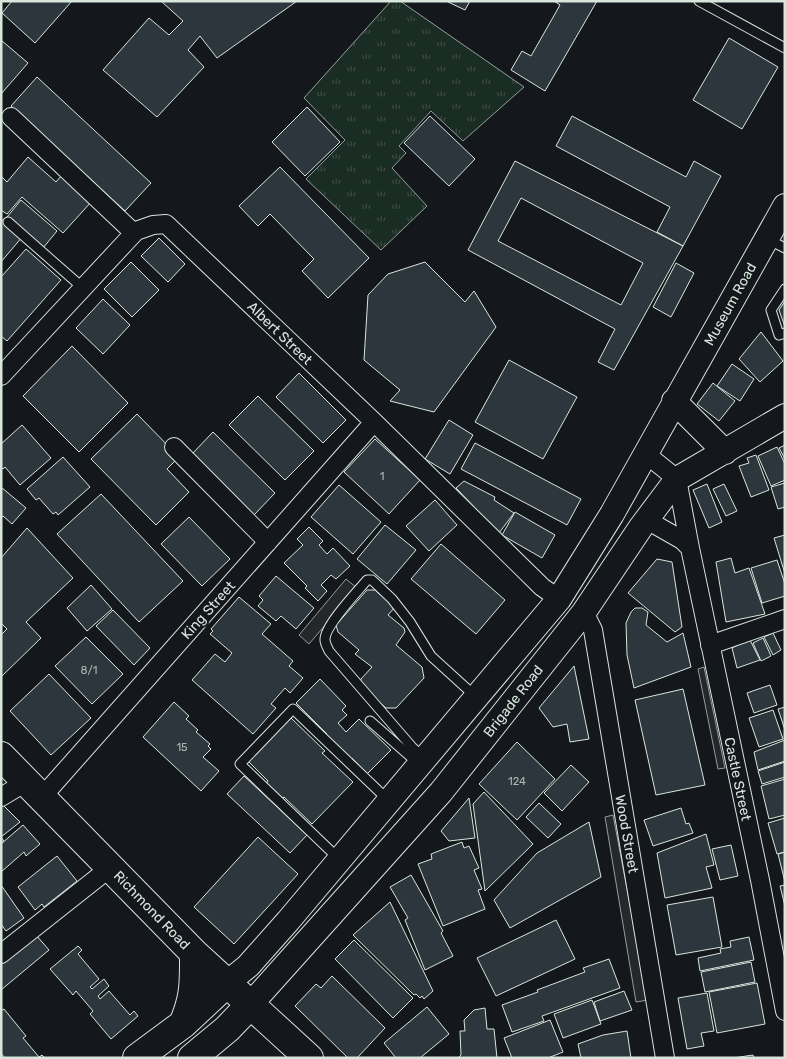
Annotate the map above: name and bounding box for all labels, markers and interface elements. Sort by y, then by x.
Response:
street label: Museum Road [701,260,760,349]
street label: Albert Street [244,298,316,369]
house number: 1 [380,470,384,483]
street label: King Street [178,577,239,643]
street label: Brigade Road [480,662,547,741]
house number: 8/1 [81,664,97,677]
street label: Castle Street [720,736,755,823]
house number: 15 [176,741,188,754]
house number: 124 [508,775,526,788]
street label: Wood Street [611,794,642,875]
street label: Richmond Road [110,867,193,953]

